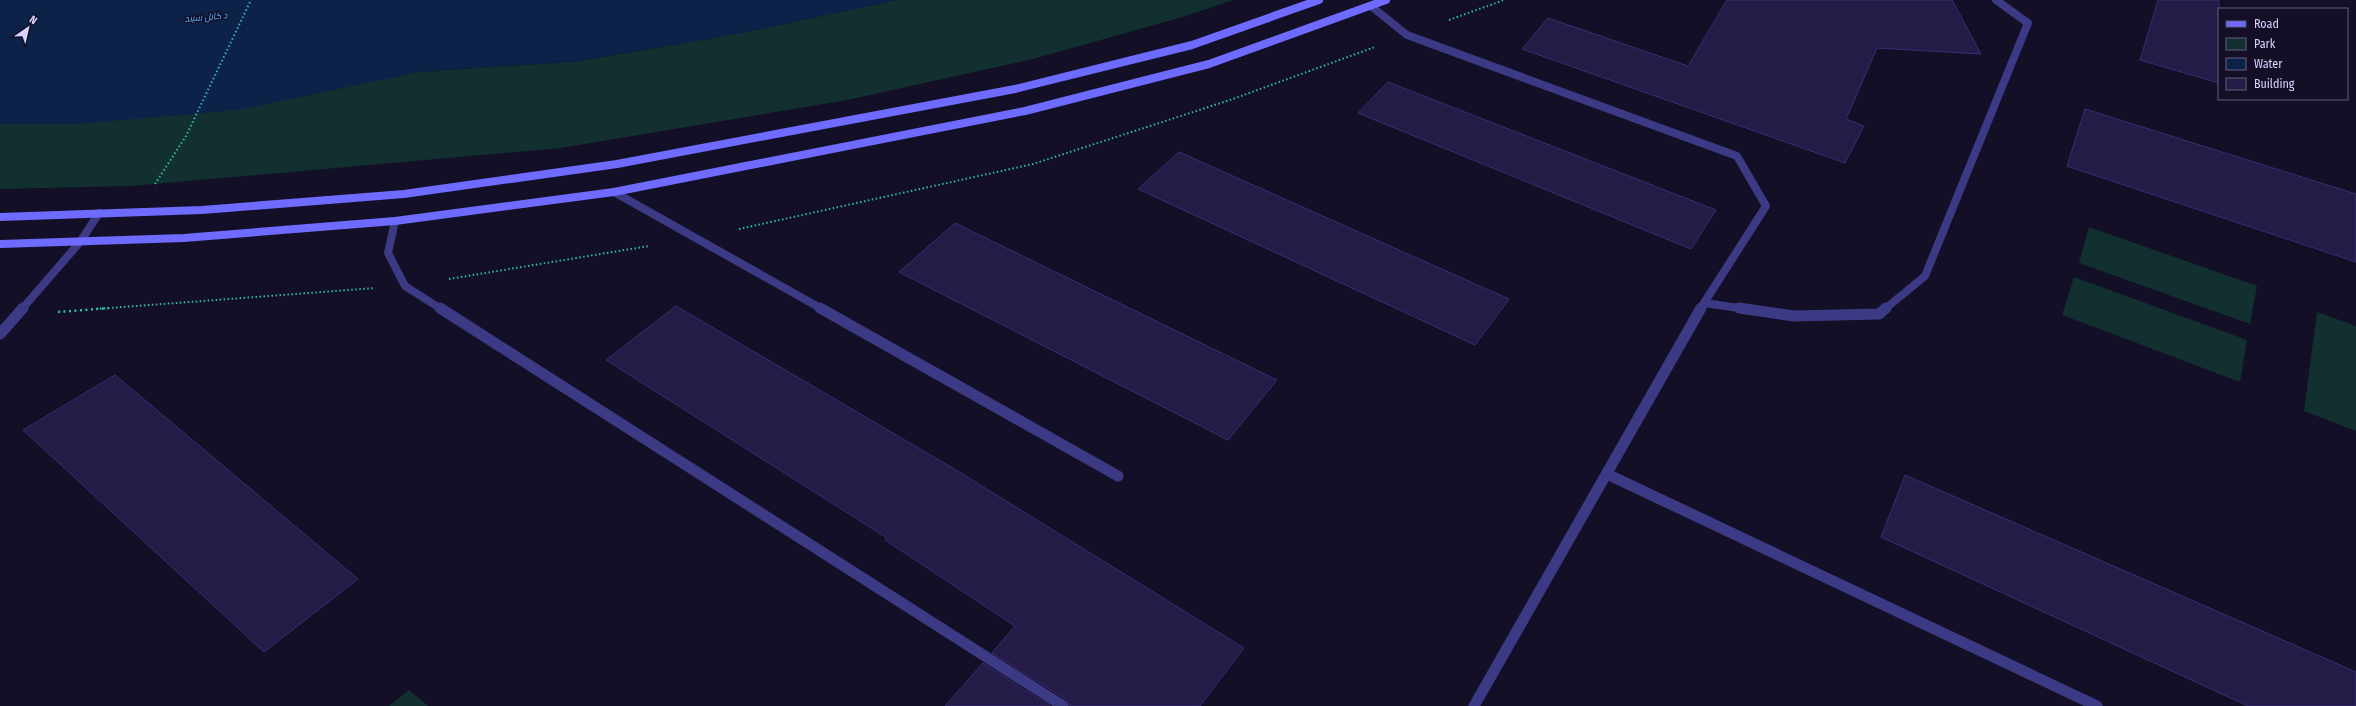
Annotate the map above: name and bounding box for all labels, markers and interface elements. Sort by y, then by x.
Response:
north arrow [8,8,48,48]
legend [2218,8,2348,100]
water label: د کابل سيند [184,10,229,25]
text: N [27,13,40,27]
text: Road [2254,17,2279,31]
text: Park [2254,37,2276,51]
text: Water [2254,57,2283,71]
text: Building [2254,77,2295,91]

